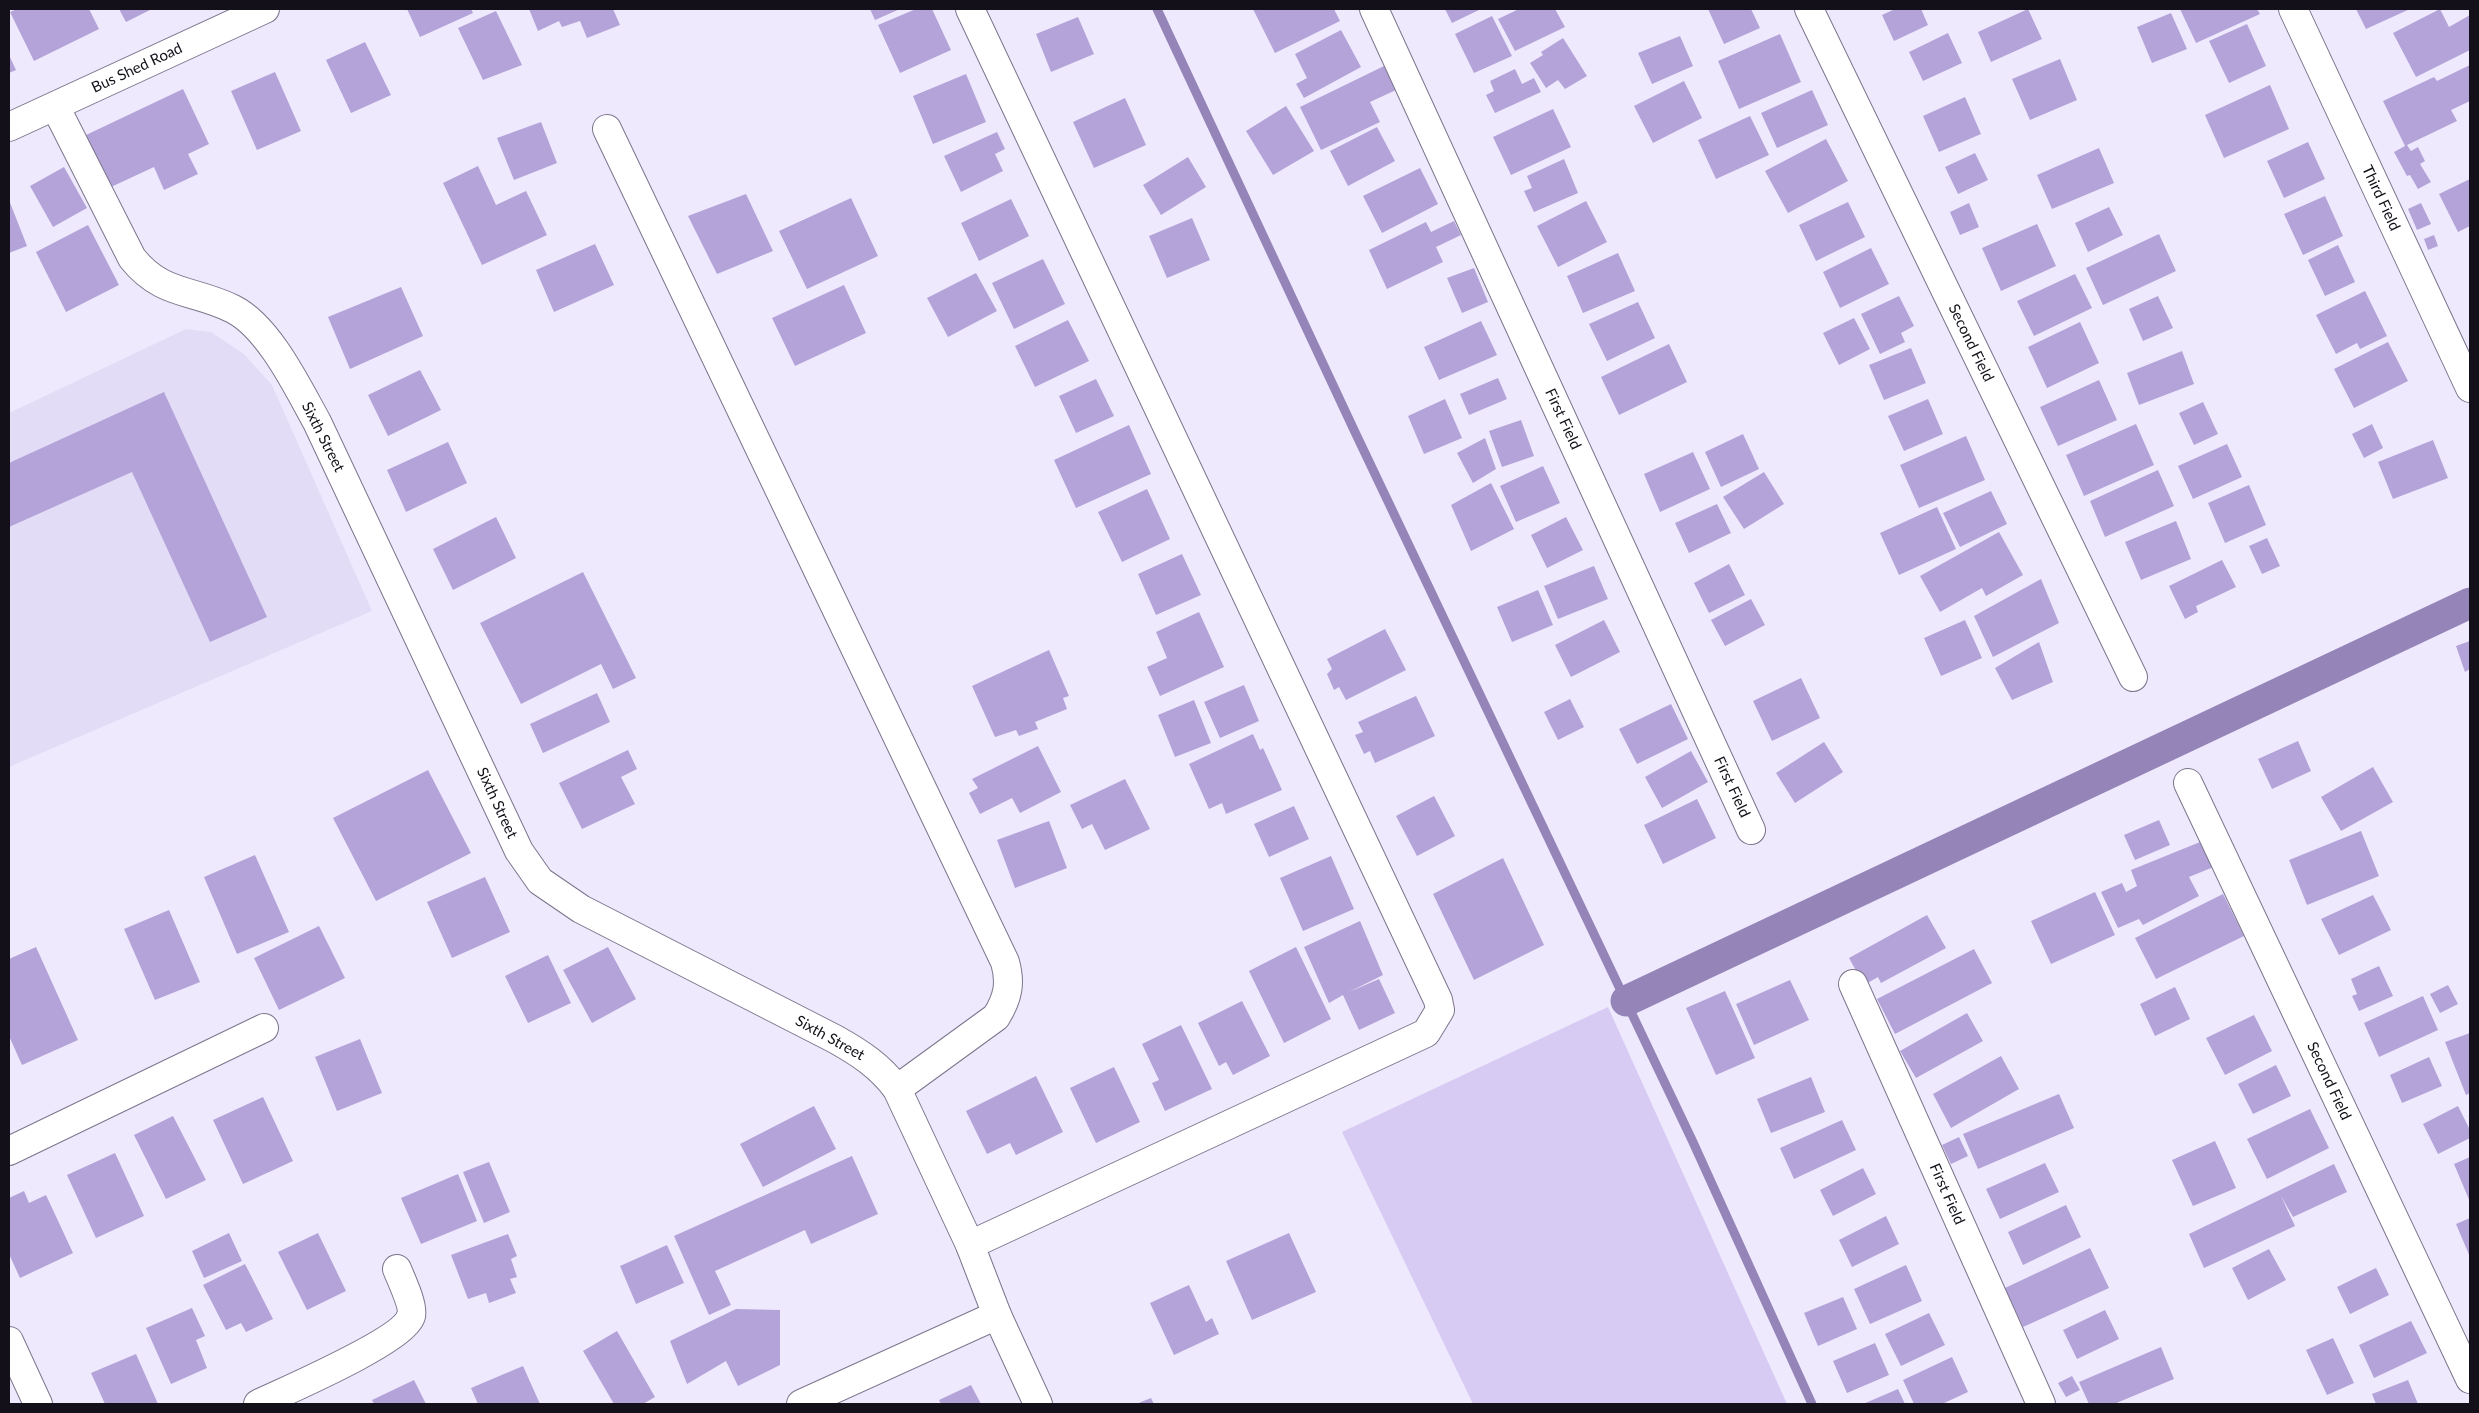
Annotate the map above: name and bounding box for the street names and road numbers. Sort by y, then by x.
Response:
street label: Bus Shed Road [89,39,185,97]
street label: Third Field [2358,162,2404,234]
street label: Second Field [1944,301,1998,385]
street label: First Field [1541,386,1585,452]
street label: Sixth Street [298,399,348,475]
street label: First Field [1710,754,1754,820]
street label: Sixth Street [473,765,521,841]
street label: Sixth Street [792,1012,868,1064]
street label: Second Field [2303,1039,2355,1123]
street label: First Field [1926,1161,1968,1227]

